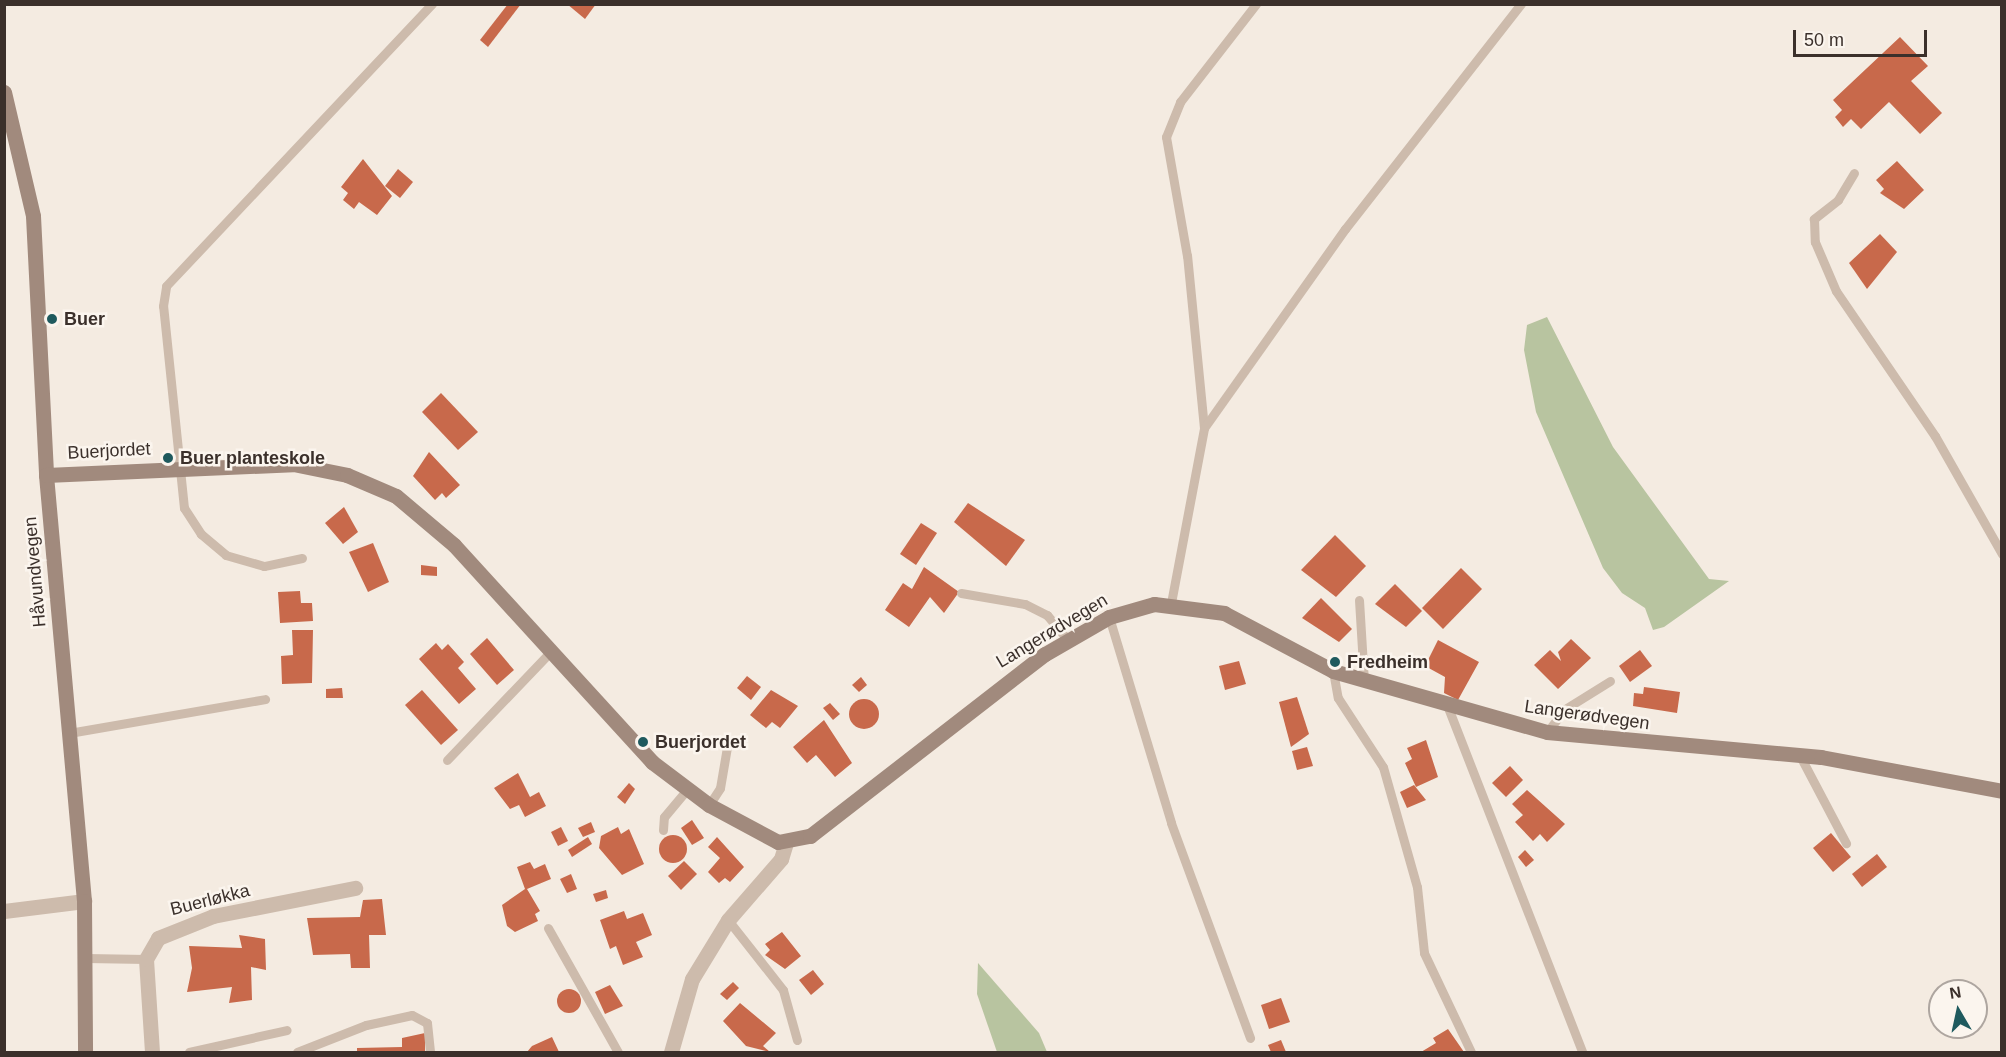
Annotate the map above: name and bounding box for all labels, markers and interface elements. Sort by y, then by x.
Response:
scale bar [1796,18,1930,56]
text: 50 m [1804,30,1844,50]
place label: Buer [64,308,105,330]
marker: Buer [45,312,59,326]
street label: Buerjordet [67,438,151,464]
place label: Buer planteskole [180,447,325,469]
marker: Buer planteskole [161,451,175,465]
street label: Håvundvegen [19,516,51,628]
street label: Langerødvegen [992,589,1112,673]
place label: Fredheim [1347,651,1428,673]
marker: Fredheim [1328,655,1342,669]
street label: Langerødvegen [1523,696,1651,734]
place label: Buerjordet [655,731,746,753]
marker: Buerjordet [636,735,650,749]
street label: Buerløkka [168,880,252,920]
north arrow [1928,979,1988,1039]
text: N [1948,983,1962,1002]

